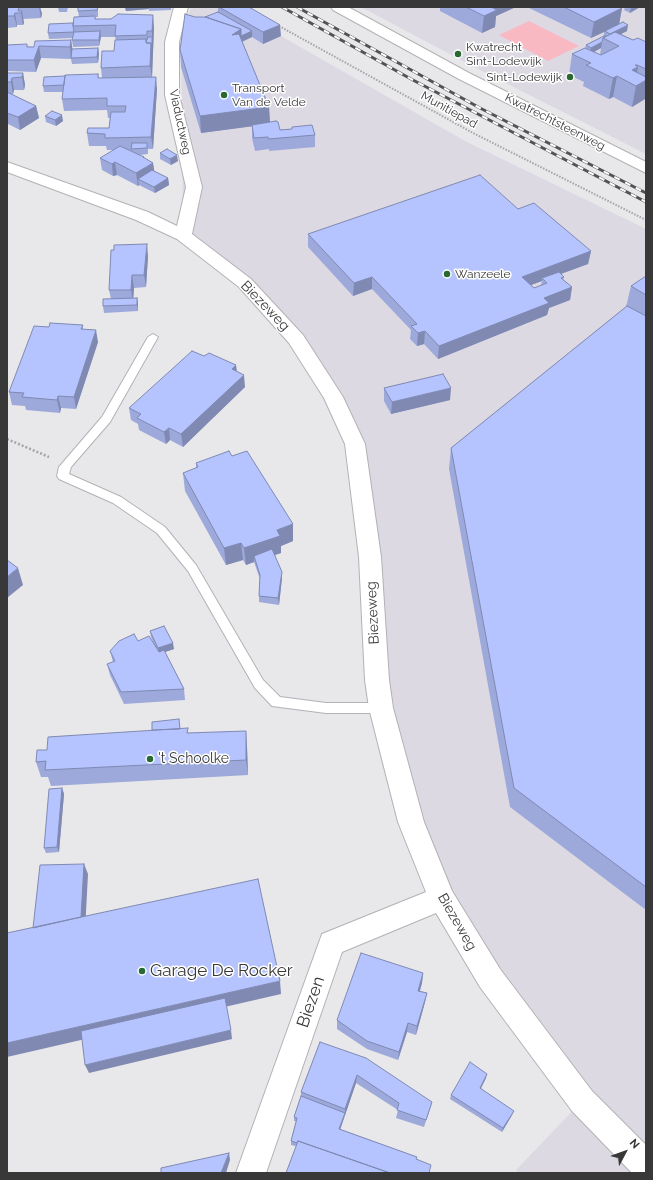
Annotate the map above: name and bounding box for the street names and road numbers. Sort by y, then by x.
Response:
street label: Viaductweg [166,88,194,156]
street label: Munitiepad [418,89,480,131]
street label: Kwatrechtsteenweg [502,90,608,154]
street label: Biezeweg [237,277,293,335]
street label: Biezeweg [363,581,383,645]
street label: Biezeweg [434,890,480,954]
street label: Biezen [293,974,329,1030]

